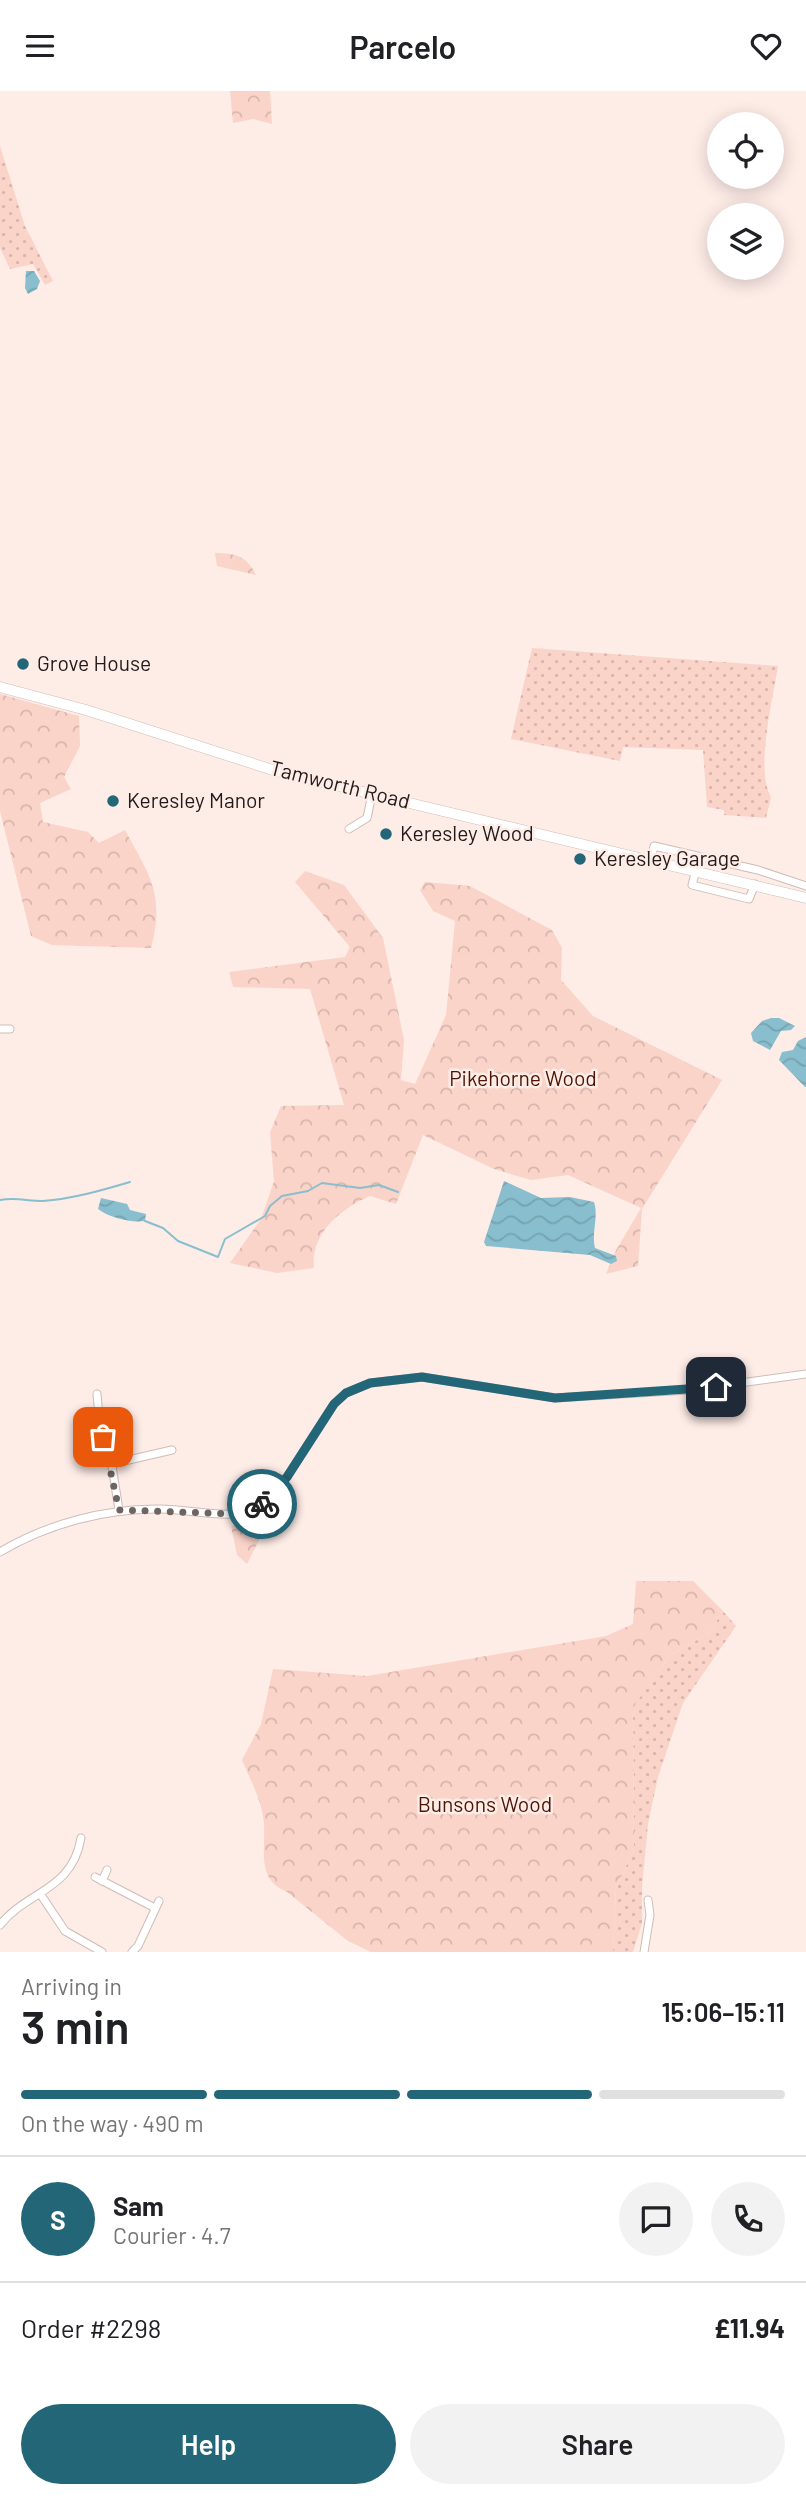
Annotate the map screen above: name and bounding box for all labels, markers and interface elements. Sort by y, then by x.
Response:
icon: menu [21,27,59,65]
text: Parcelo [350,27,456,65]
icon: heart [747,27,785,65]
map controls [707,112,784,280]
button: locate [707,112,784,189]
button: layers [707,203,784,280]
place label: Grove House [37,650,151,675]
marker: Grove House [15,656,31,672]
street label: Tamworth Road [268,754,413,813]
place label: Keresley Manor [127,787,265,812]
marker: Keresley Manor [105,793,121,809]
place label: Keresley Wood [400,820,534,845]
marker: Keresley Wood [378,826,394,842]
place label: Keresley Garage [594,845,740,870]
marker: Keresley Garage [572,851,588,867]
park label: Pikehorne Wood [449,1065,597,1090]
pin [686,1357,746,1417]
icon: home [697,1368,735,1406]
pin [73,1407,133,1467]
icon: bag [84,1418,122,1456]
courier [227,1469,297,1539]
icon: bike [243,1485,281,1523]
park label: Bunsons Wood [418,1791,552,1816]
text: Arriving in [21,1972,122,2000]
text: 15:06–15:11 [661,1996,785,2027]
text: 3 min [21,1998,130,2053]
text: On the way · 490 m [21,2109,204,2137]
button: chat [619,2182,693,2256]
button: phone [711,2182,785,2256]
text: Sam [113,2190,164,2221]
text: S [50,2204,66,2235]
text: Courier · 4.7 [113,2221,231,2249]
text: Order #2298 [21,2312,161,2343]
text: £11.94 [714,2312,785,2343]
button: Help [21,2404,396,2484]
button: Share [410,2404,785,2484]

